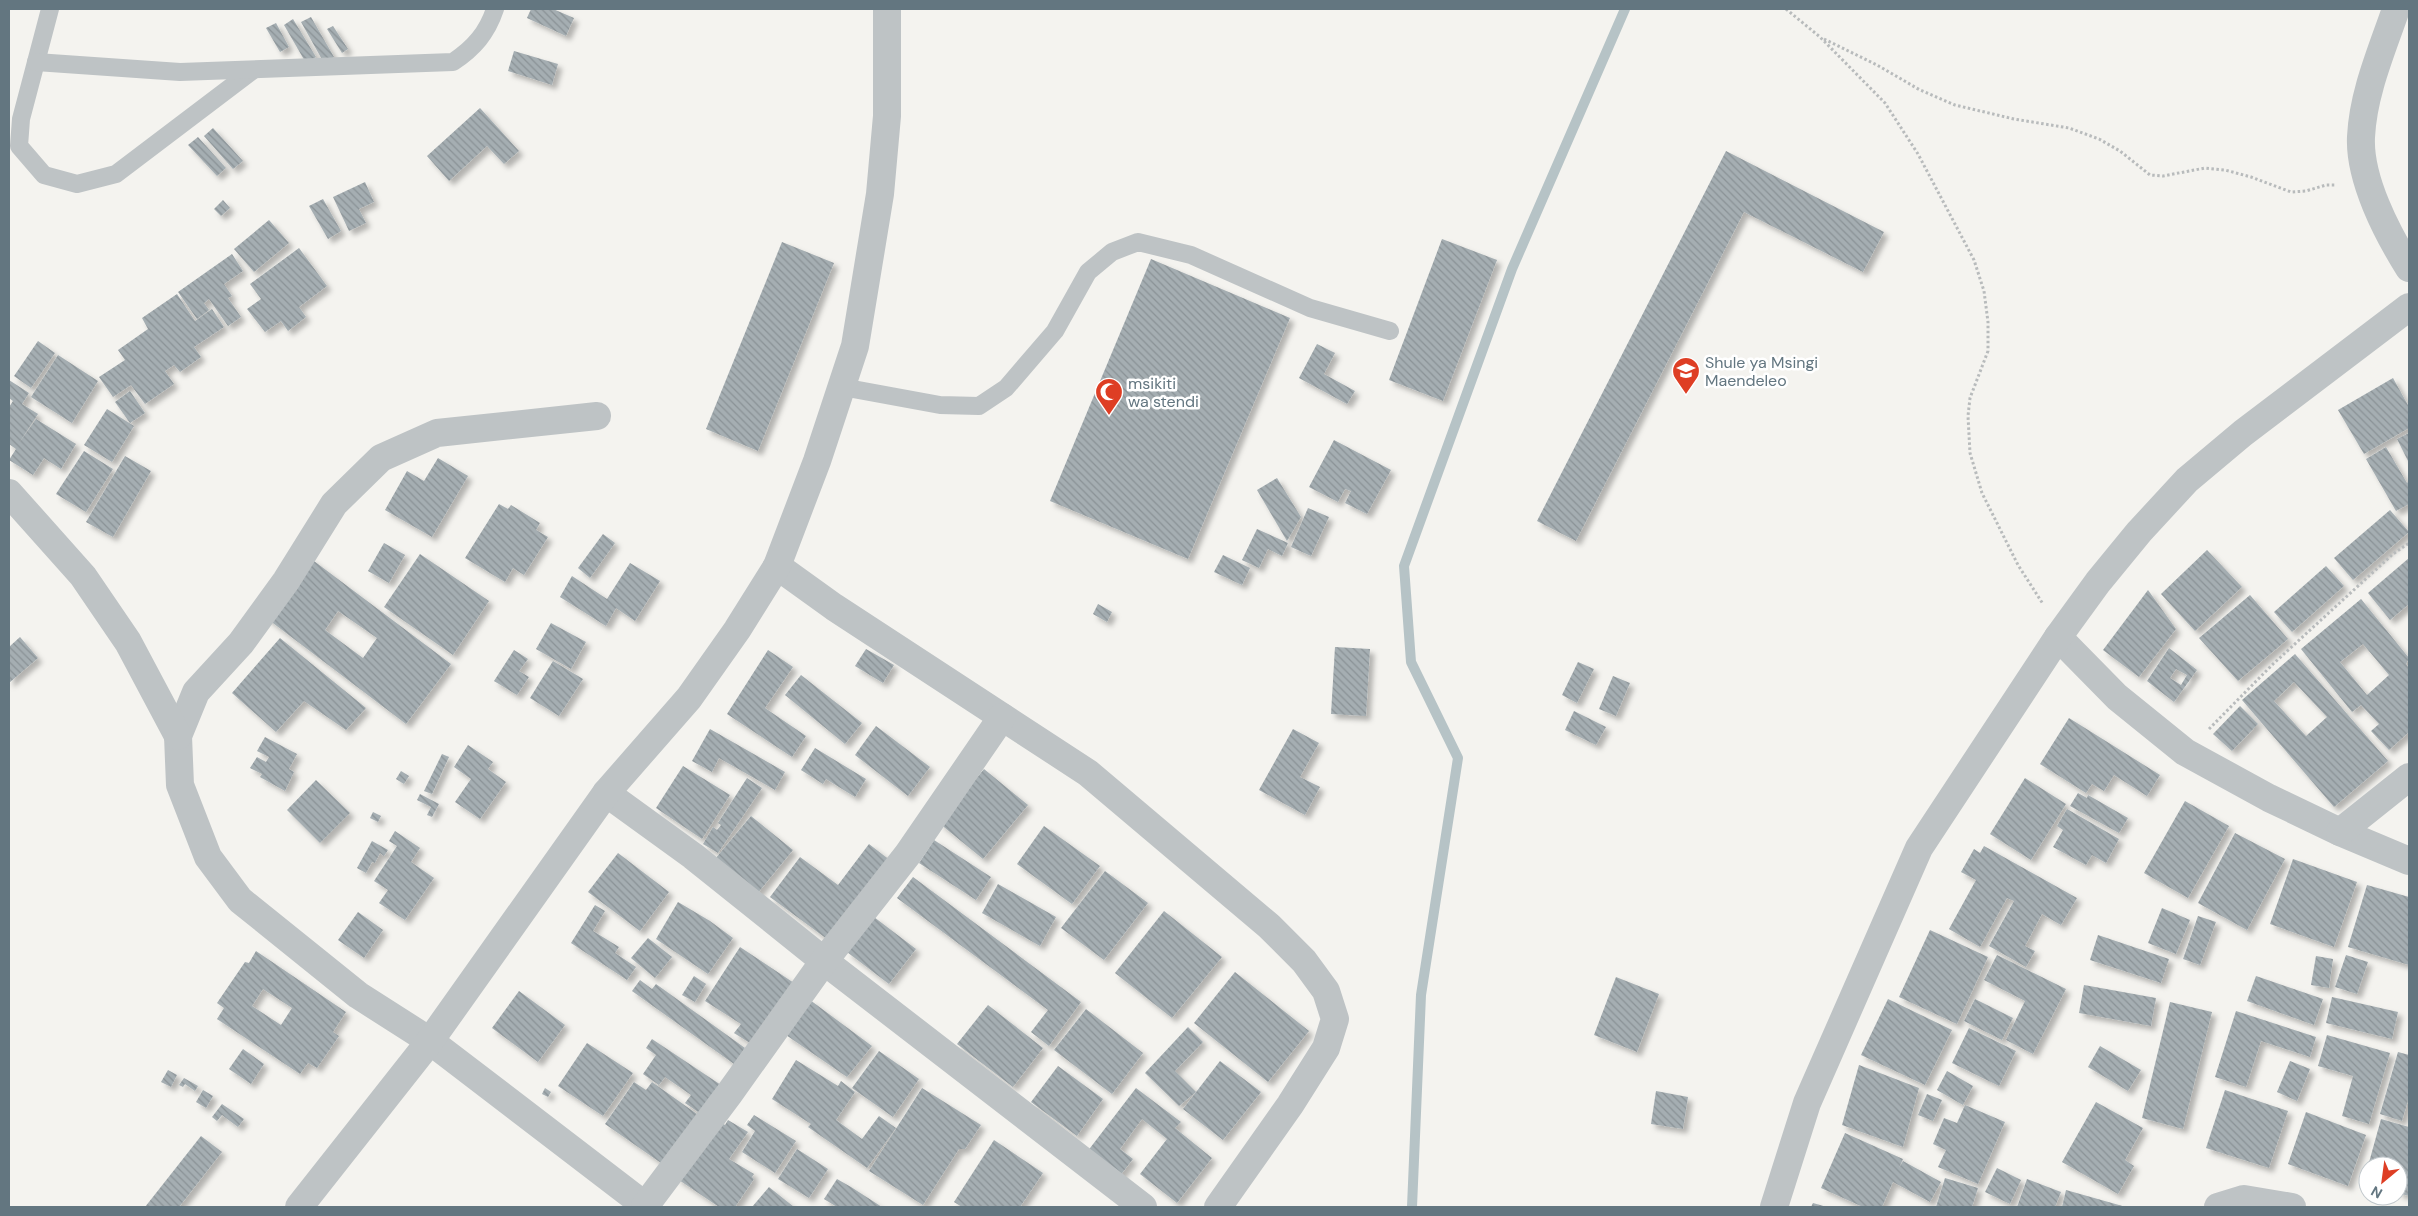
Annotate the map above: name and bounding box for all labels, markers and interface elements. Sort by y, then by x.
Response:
place label: Shule ya Msingi Maendeleo [1705,352,1818,391]
school or university icon: Shule ya Msingi Maendeleo [1671,356,1701,395]
place label: msikiti wa stendi [1128,373,1199,412]
mosque icon: msikiti wa stendi [1094,377,1124,416]
north arrow [2358,1156,2408,1206]
text: N [2368,1182,2386,1203]

